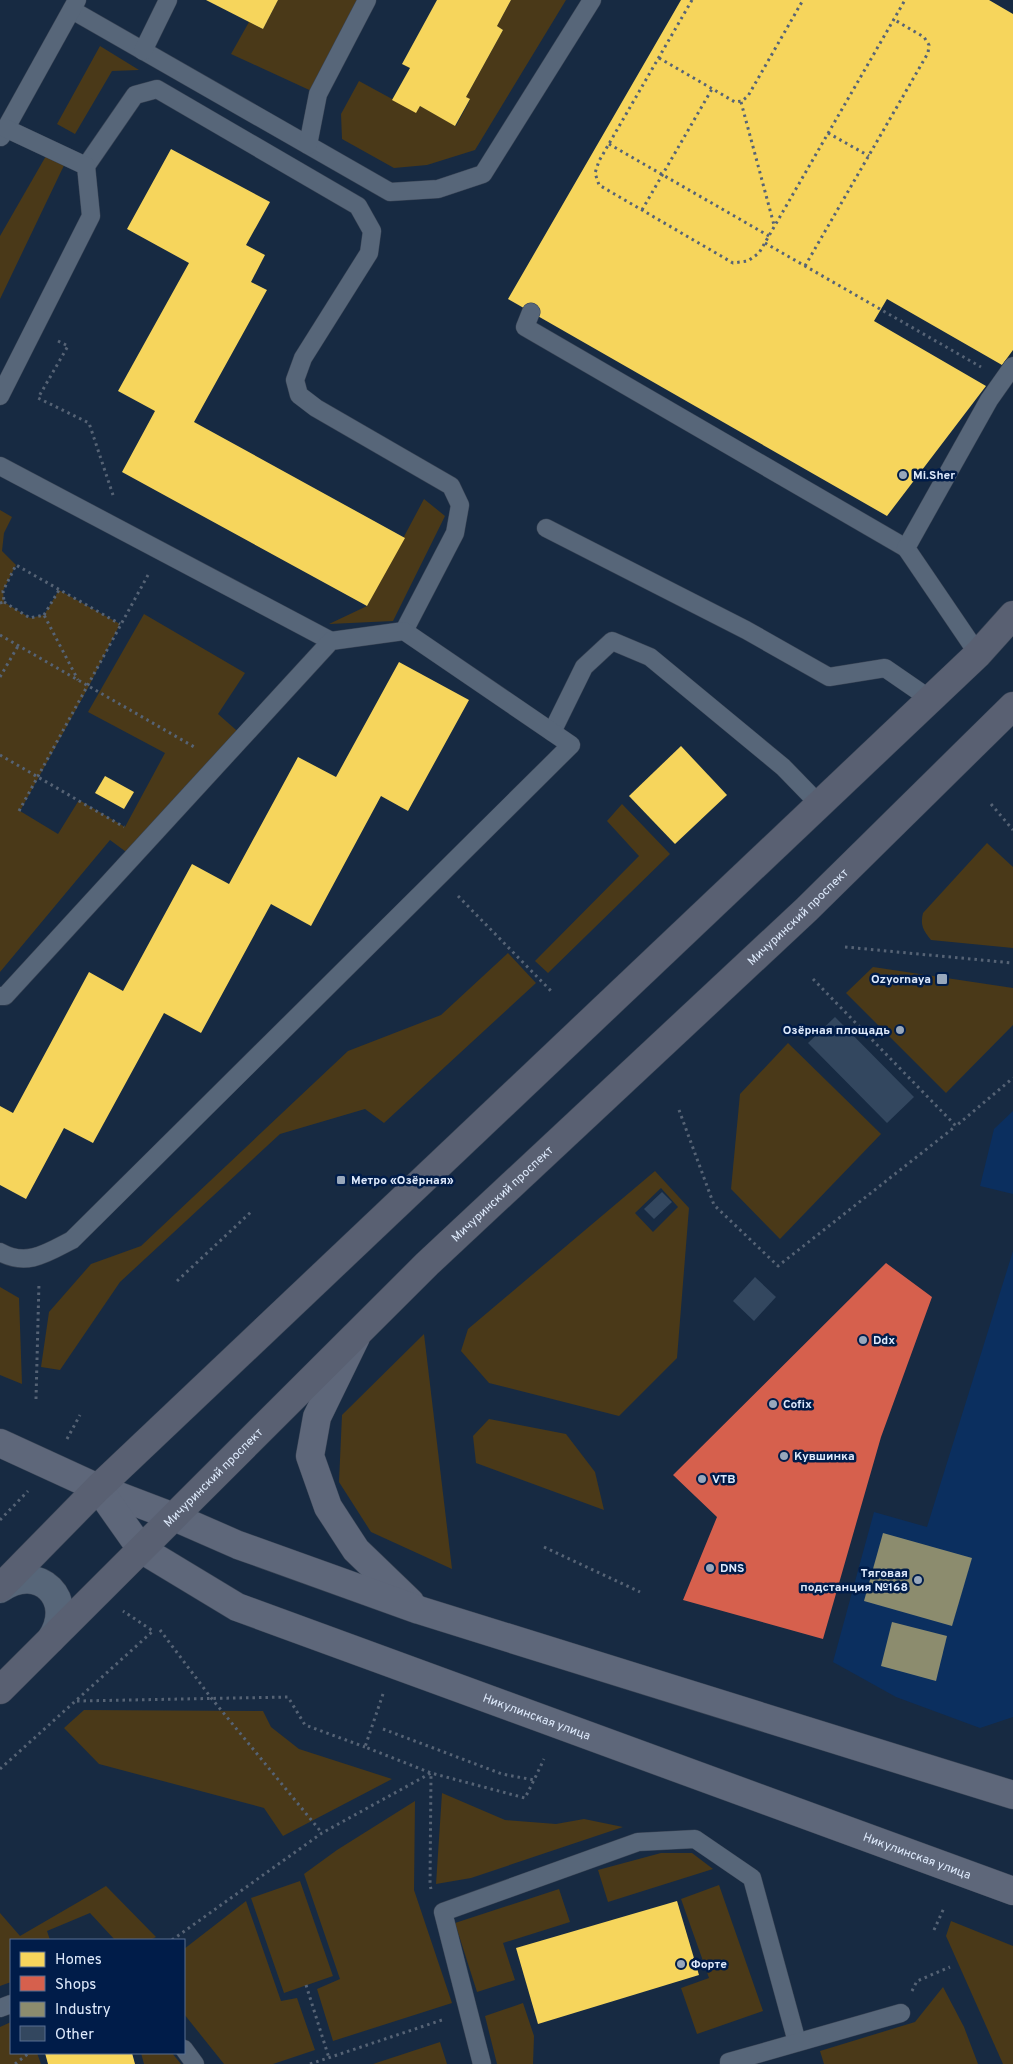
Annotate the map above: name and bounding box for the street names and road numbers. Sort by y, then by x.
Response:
street label: Мичуринский проспект [744,865,853,970]
street label: Мичуринский проспект [448,1143,558,1246]
street label: Мичуринский проспект [161,1425,267,1531]
street label: Никулинская улица [480,1691,593,1745]
street label: Никулинская улица [861,1830,973,1884]

